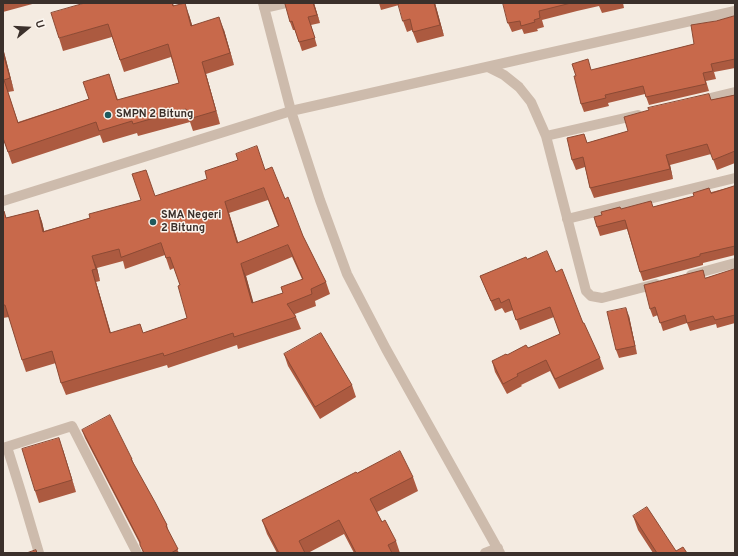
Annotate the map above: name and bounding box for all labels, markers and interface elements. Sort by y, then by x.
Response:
north arrow [8,8,48,48]
text: U [32,18,47,30]
place label: SMPN 2 Bitung [116,108,193,122]
marker: SMPN 2 Bitung [103,110,113,120]
place label: SMA Negeri 2 Bitung [161,209,221,235]
marker: SMA Negeri 2 Bitung [148,217,158,227]

